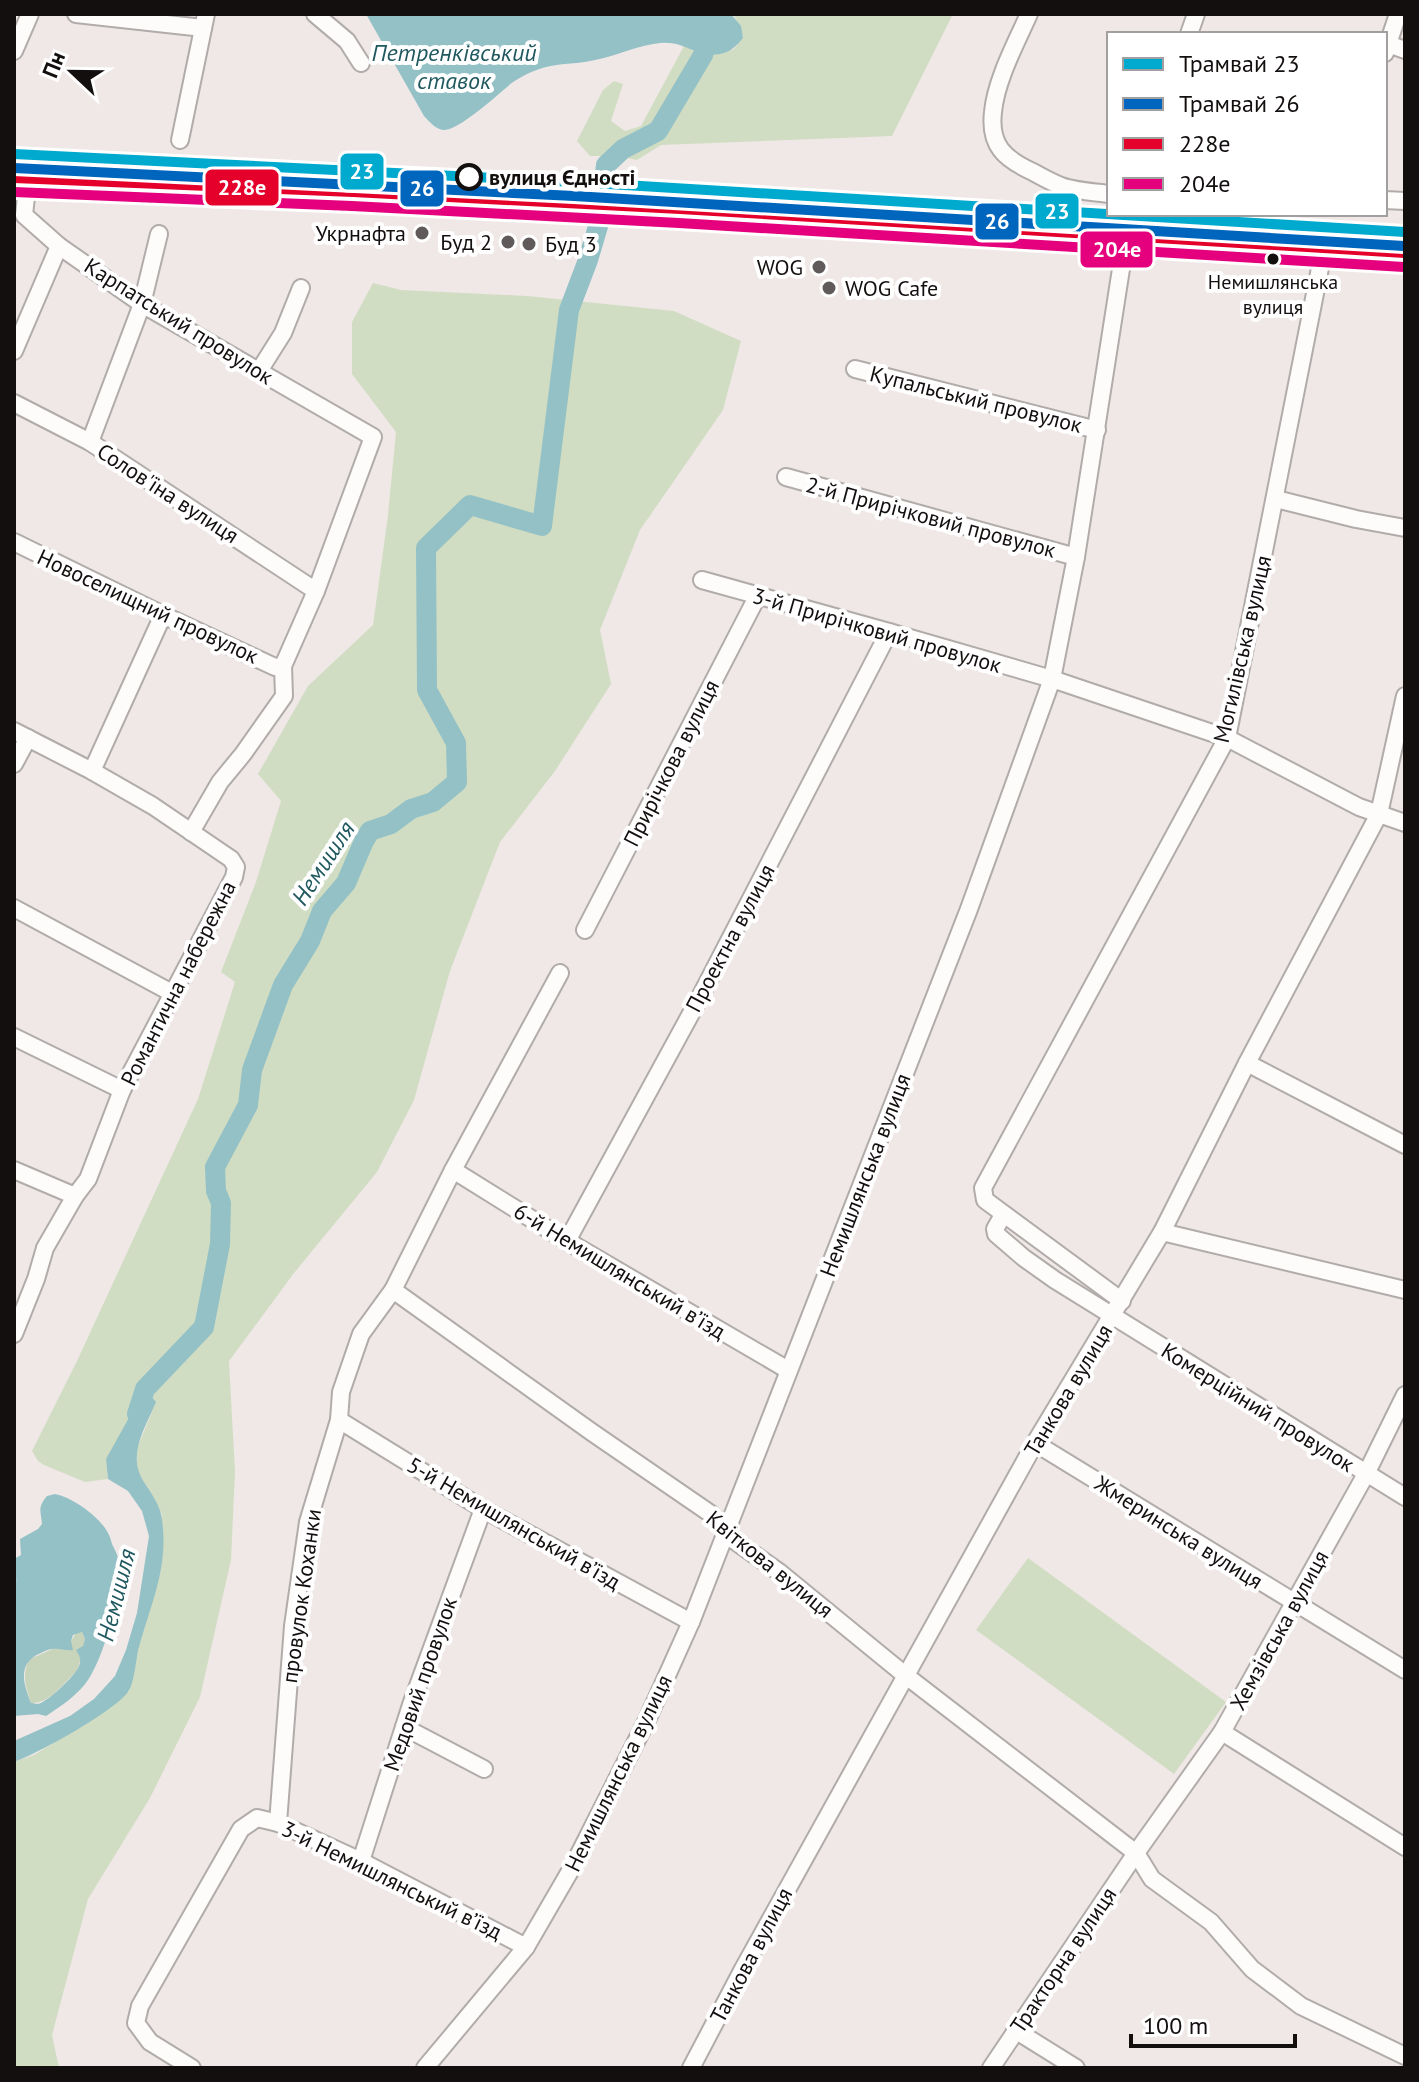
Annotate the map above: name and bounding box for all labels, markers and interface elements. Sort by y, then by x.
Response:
north arrow [32,32,112,112]
legend [1107,32,1387,216]
water label: Петренківський ставок [371,37,537,96]
text: Пн [36,47,71,82]
text: Трамвай 23 [1179,48,1300,79]
text: Трамвай 26 [1179,88,1300,119]
text: 228е [1179,128,1230,159]
line badge: 23 [339,152,385,191]
text: 23 [350,157,374,185]
place label: вулиця Єдності [489,163,635,191]
marker: вулиця Єдності [456,164,482,190]
line badge: 228е [204,168,280,207]
text: 204е [1179,168,1230,199]
line badge: 26 [399,169,445,208]
text: 228е [218,173,266,201]
text: 26 [410,174,434,202]
line badge: 23 [1034,192,1080,230]
text: 23 [1045,197,1069,225]
line badge: 26 [974,202,1020,241]
text: 26 [985,207,1009,235]
place label: Укрнафта [315,219,406,247]
marker: Укрнафта [413,224,431,242]
place label: Буд 2 [440,228,492,256]
place label: Буд 3 [545,230,597,258]
line badge: 204е [1079,230,1154,269]
marker: Буд 2 [499,233,517,251]
marker: Буд 3 [520,235,538,253]
text: 204е [1093,235,1141,263]
street label: Карпатський провулок [79,251,279,391]
marker: Немишлянська вулиця [1265,251,1281,267]
place label: WOG [757,253,803,281]
marker: WOG [810,258,828,276]
place label: Немишлянська вулиця [1208,269,1338,320]
place label: WOG Cafe [845,274,938,302]
marker: WOG Cafe [820,279,838,297]
street label: Купальський провулок [867,359,1085,439]
street label: Солов'їна вулиця [92,437,244,549]
street label: 2-й Прирічковий провулок [803,470,1059,564]
street label: Новоселищний провулок [33,542,263,670]
street label: Могилівська вулиця [1207,553,1277,745]
street label: 3-й Прирічковий провулок [749,581,1005,679]
street label: Прирічкова вулиця [617,675,725,851]
water label: Немишля [284,815,362,911]
street label: Проектна вулиця [679,859,781,1017]
street label: Романтична набережна [114,876,242,1090]
street label: Немишлянська вулиця [813,1069,917,1281]
street label: 6-й Немишлянський в’їзд [509,1197,731,1345]
street label: Танкова вулиця [1018,1319,1118,1461]
street label: Комерційний провулок [1156,1336,1360,1478]
street label: 5-й Немишлянський в’їзд [402,1450,626,1596]
street label: Жмеринська вулиця [1089,1469,1268,1595]
street label: Квіткова вулиця [701,1504,839,1624]
street label: провулок Коханки [275,1507,327,1685]
water label: Немишля [90,1545,142,1645]
street label: Хемзівська вулиця [1223,1545,1335,1715]
street label: Медовий провулок [377,1593,463,1775]
street label: Немишлянська вулиця [558,1670,678,1876]
street label: 3-й Немишлянський в’їзд [277,1814,507,1946]
street label: Тракторна вулиця [1004,1882,1122,2038]
street label: Танкова вулиця [704,1883,798,2027]
scale bar [1131,1998,1295,2048]
text: 100 m [1143,2010,1208,2041]

